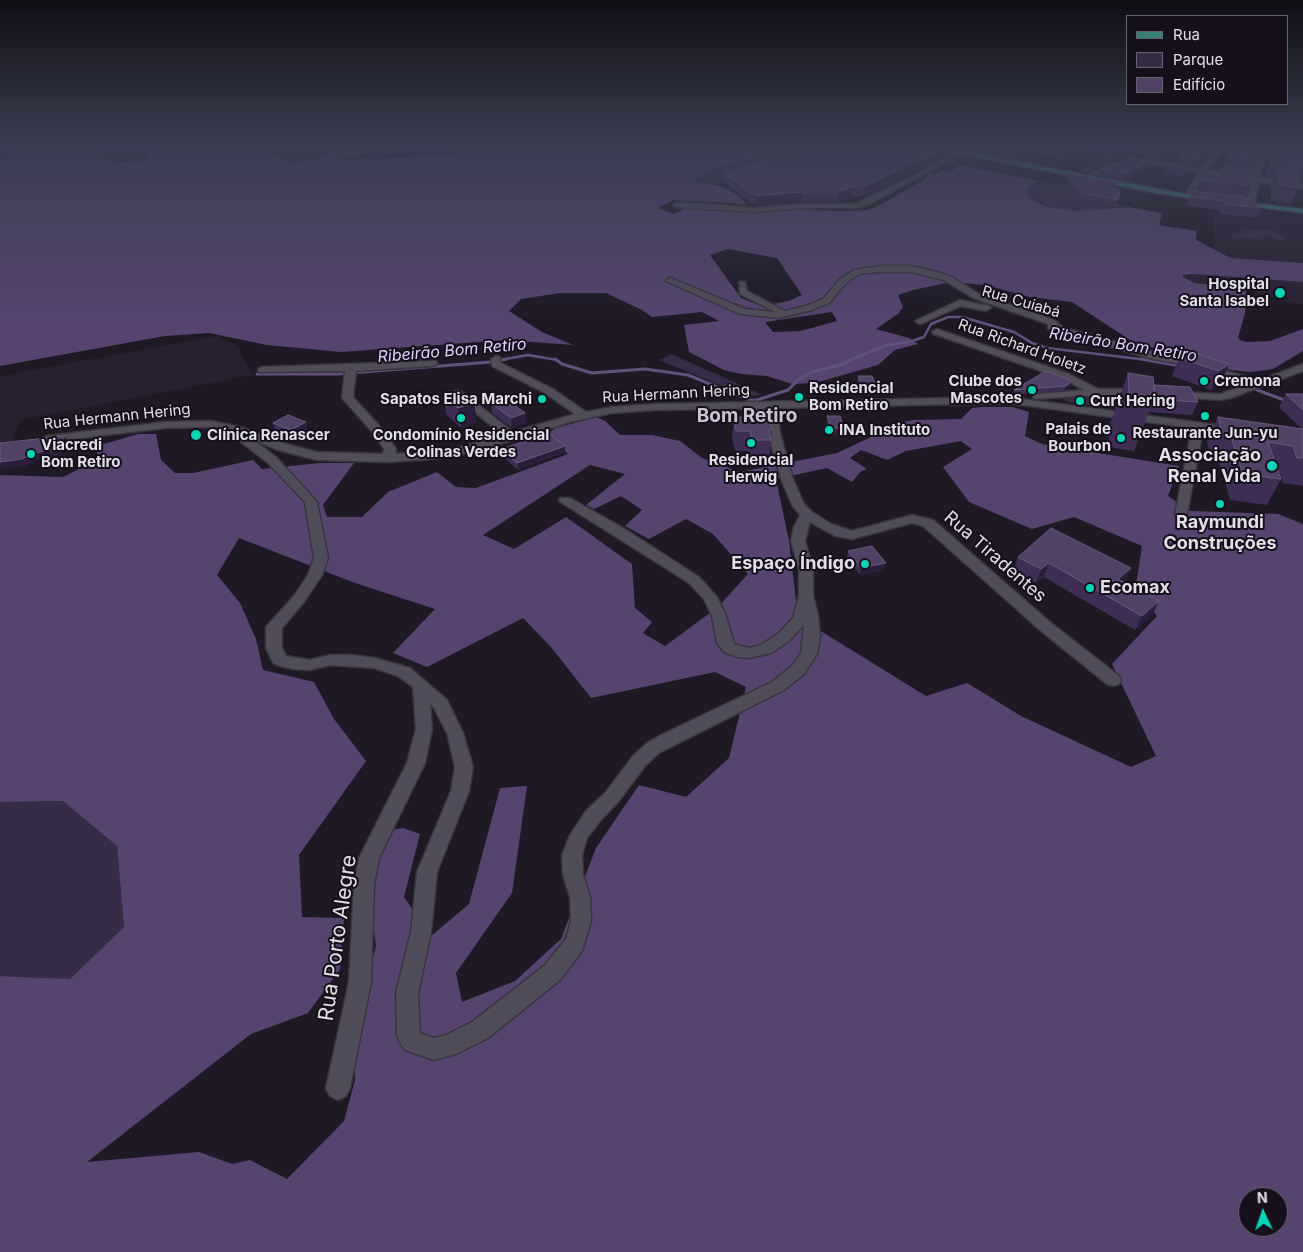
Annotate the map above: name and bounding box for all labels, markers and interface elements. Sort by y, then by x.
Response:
legend [1126,15,1288,105]
text: Rua [1173,25,1200,44]
text: Parque [1173,50,1223,69]
text: Edifício [1173,75,1225,94]
place label: Hospital Santa Isabel [1180,275,1269,310]
street label: Rua Cuiabá [980,282,1062,322]
marker: Hospital Santa Isabel [1273,286,1287,300]
street label: Rua Richard Holetz [956,315,1088,379]
water label: Ribeirão Bom Retiro [1048,324,1198,366]
water label: Ribeirão Bom Retiro [377,335,527,367]
place label: Clube dos Mascotes [949,372,1022,407]
place label: Cremona [1214,372,1281,390]
marker: Cremona [1198,375,1210,387]
place label: Residencial Bom Retiro [809,379,893,414]
street label: Rua Hermann Hering [602,381,750,407]
marker: Clube dos Mascotes [1026,384,1038,396]
place label: Sapatos Elisa Marchi [380,390,532,408]
marker: Residencial Bom Retiro [793,391,805,403]
place label: Curt Hering [1090,392,1175,410]
marker: Sapatos Elisa Marchi [536,393,548,405]
marker: Curt Hering [1074,395,1086,407]
street label: Rua Hermann Hering [43,400,191,434]
district label: Bom Retiro [697,405,797,427]
marker: Restaurante Jun-yu [1199,410,1211,422]
marker: Condomínio Residencial Colinas Verdes [455,412,467,424]
place label: Palais de Bourbon [1046,420,1111,455]
place label: INA Instituto [839,421,930,439]
marker: INA Instituto [823,424,835,436]
place label: Restaurante Jun-yu [1132,424,1278,442]
place label: Clínica Renascer [207,426,330,444]
place label: Condomínio Residencial Colinas Verdes [373,426,549,461]
marker: Clínica Renascer [189,428,203,442]
marker: Palais de Bourbon [1115,432,1127,444]
place label: Viacredi Bom Retiro [41,436,120,471]
marker: Residencial Herwig [745,437,757,449]
place label: Associação Renal Vida [1158,445,1261,488]
marker: Viacredi Bom Retiro [25,448,37,460]
place label: Residencial Herwig [709,451,793,486]
marker: Associação Renal Vida [1265,459,1279,473]
marker: Raymundi Construções [1214,498,1226,510]
street label: Rua Tiradentes [940,507,1050,607]
place label: Raymundi Construções [1163,512,1277,554]
place label: Espaço Índigo [731,553,855,575]
marker: Espaço Índigo [859,558,871,570]
place label: Ecomax [1100,577,1170,599]
marker: Ecomax [1084,582,1096,594]
street label: Rua Porto Alegre [314,853,362,1023]
north arrow [1238,1187,1288,1237]
text: N [1256,1189,1268,1206]

